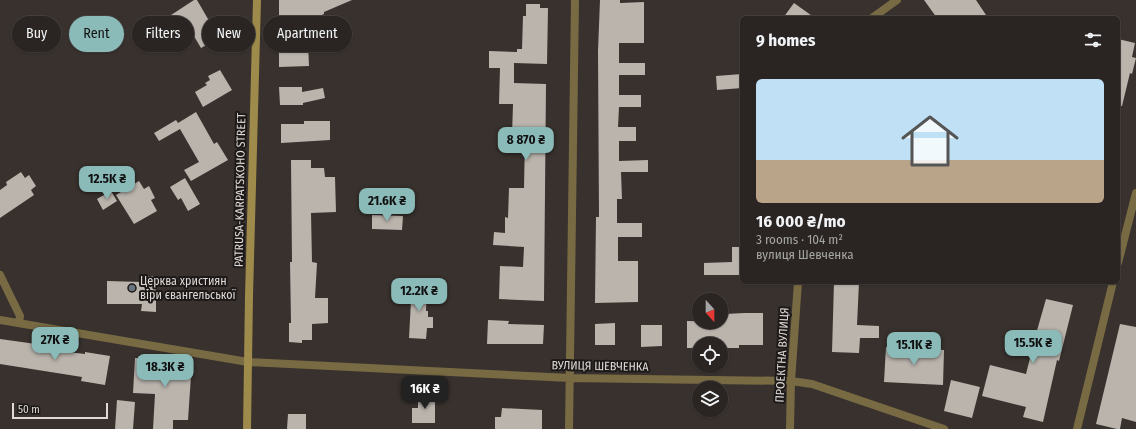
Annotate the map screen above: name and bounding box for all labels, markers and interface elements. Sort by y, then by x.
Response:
chip: Buy [12,16,61,52]
chip: Rent [69,16,124,52]
chip: Filters [132,16,194,52]
chip: New [202,16,255,52]
chip: Apartment [263,16,352,52]
icon: filters [1082,29,1104,51]
text: 9 homes [756,30,815,51]
icon: home [894,105,966,177]
street label: PATRUSA-KARPATSKOHO STREET [232,112,248,267]
pin: 8 870 ₴ [489,127,563,161]
text: 8 870 ₴ [507,132,545,147]
pin: 12.5K ₴ [70,166,144,200]
text: 12.5K ₴ [88,171,126,186]
pin: 21.6K ₴ [350,188,424,222]
text: 21.6K ₴ [368,193,406,208]
text: 16 000 ₴/mo [756,211,846,232]
text: 3 rooms · 104 m² [756,232,843,247]
text: вулиця Шевченка [756,247,854,262]
place label: Церква християн віри євангельської [140,274,237,302]
pin: 12.2K ₴ [382,278,456,312]
marker: Церква християн віри євангельської [127,283,137,293]
text: 12.2K ₴ [400,283,438,298]
north arrow [692,293,728,329]
map controls [692,293,728,417]
street label: ПРОЕКТНА ВУЛИЦЯ [773,307,791,403]
pin: 27K ₴ [27,327,83,361]
pin: 15.5K ₴ [996,330,1070,364]
text: 27K ₴ [41,332,69,347]
pin: 15.1K ₴ [877,332,951,366]
text: 15.5K ₴ [1014,335,1052,350]
button: locate [692,337,728,373]
text: 15.1K ₴ [896,337,932,352]
pin: 18.3K ₴ [128,354,202,388]
street label: ВУЛИЦЯ ШЕВЧЕНКА [551,358,649,374]
text: 18.3K ₴ [146,359,184,374]
pin: 16K ₴ [397,376,453,410]
text: 16K ₴ [410,381,440,396]
button: layers [692,381,728,417]
scale bar [12,401,108,420]
text: 50 m [18,403,40,416]

